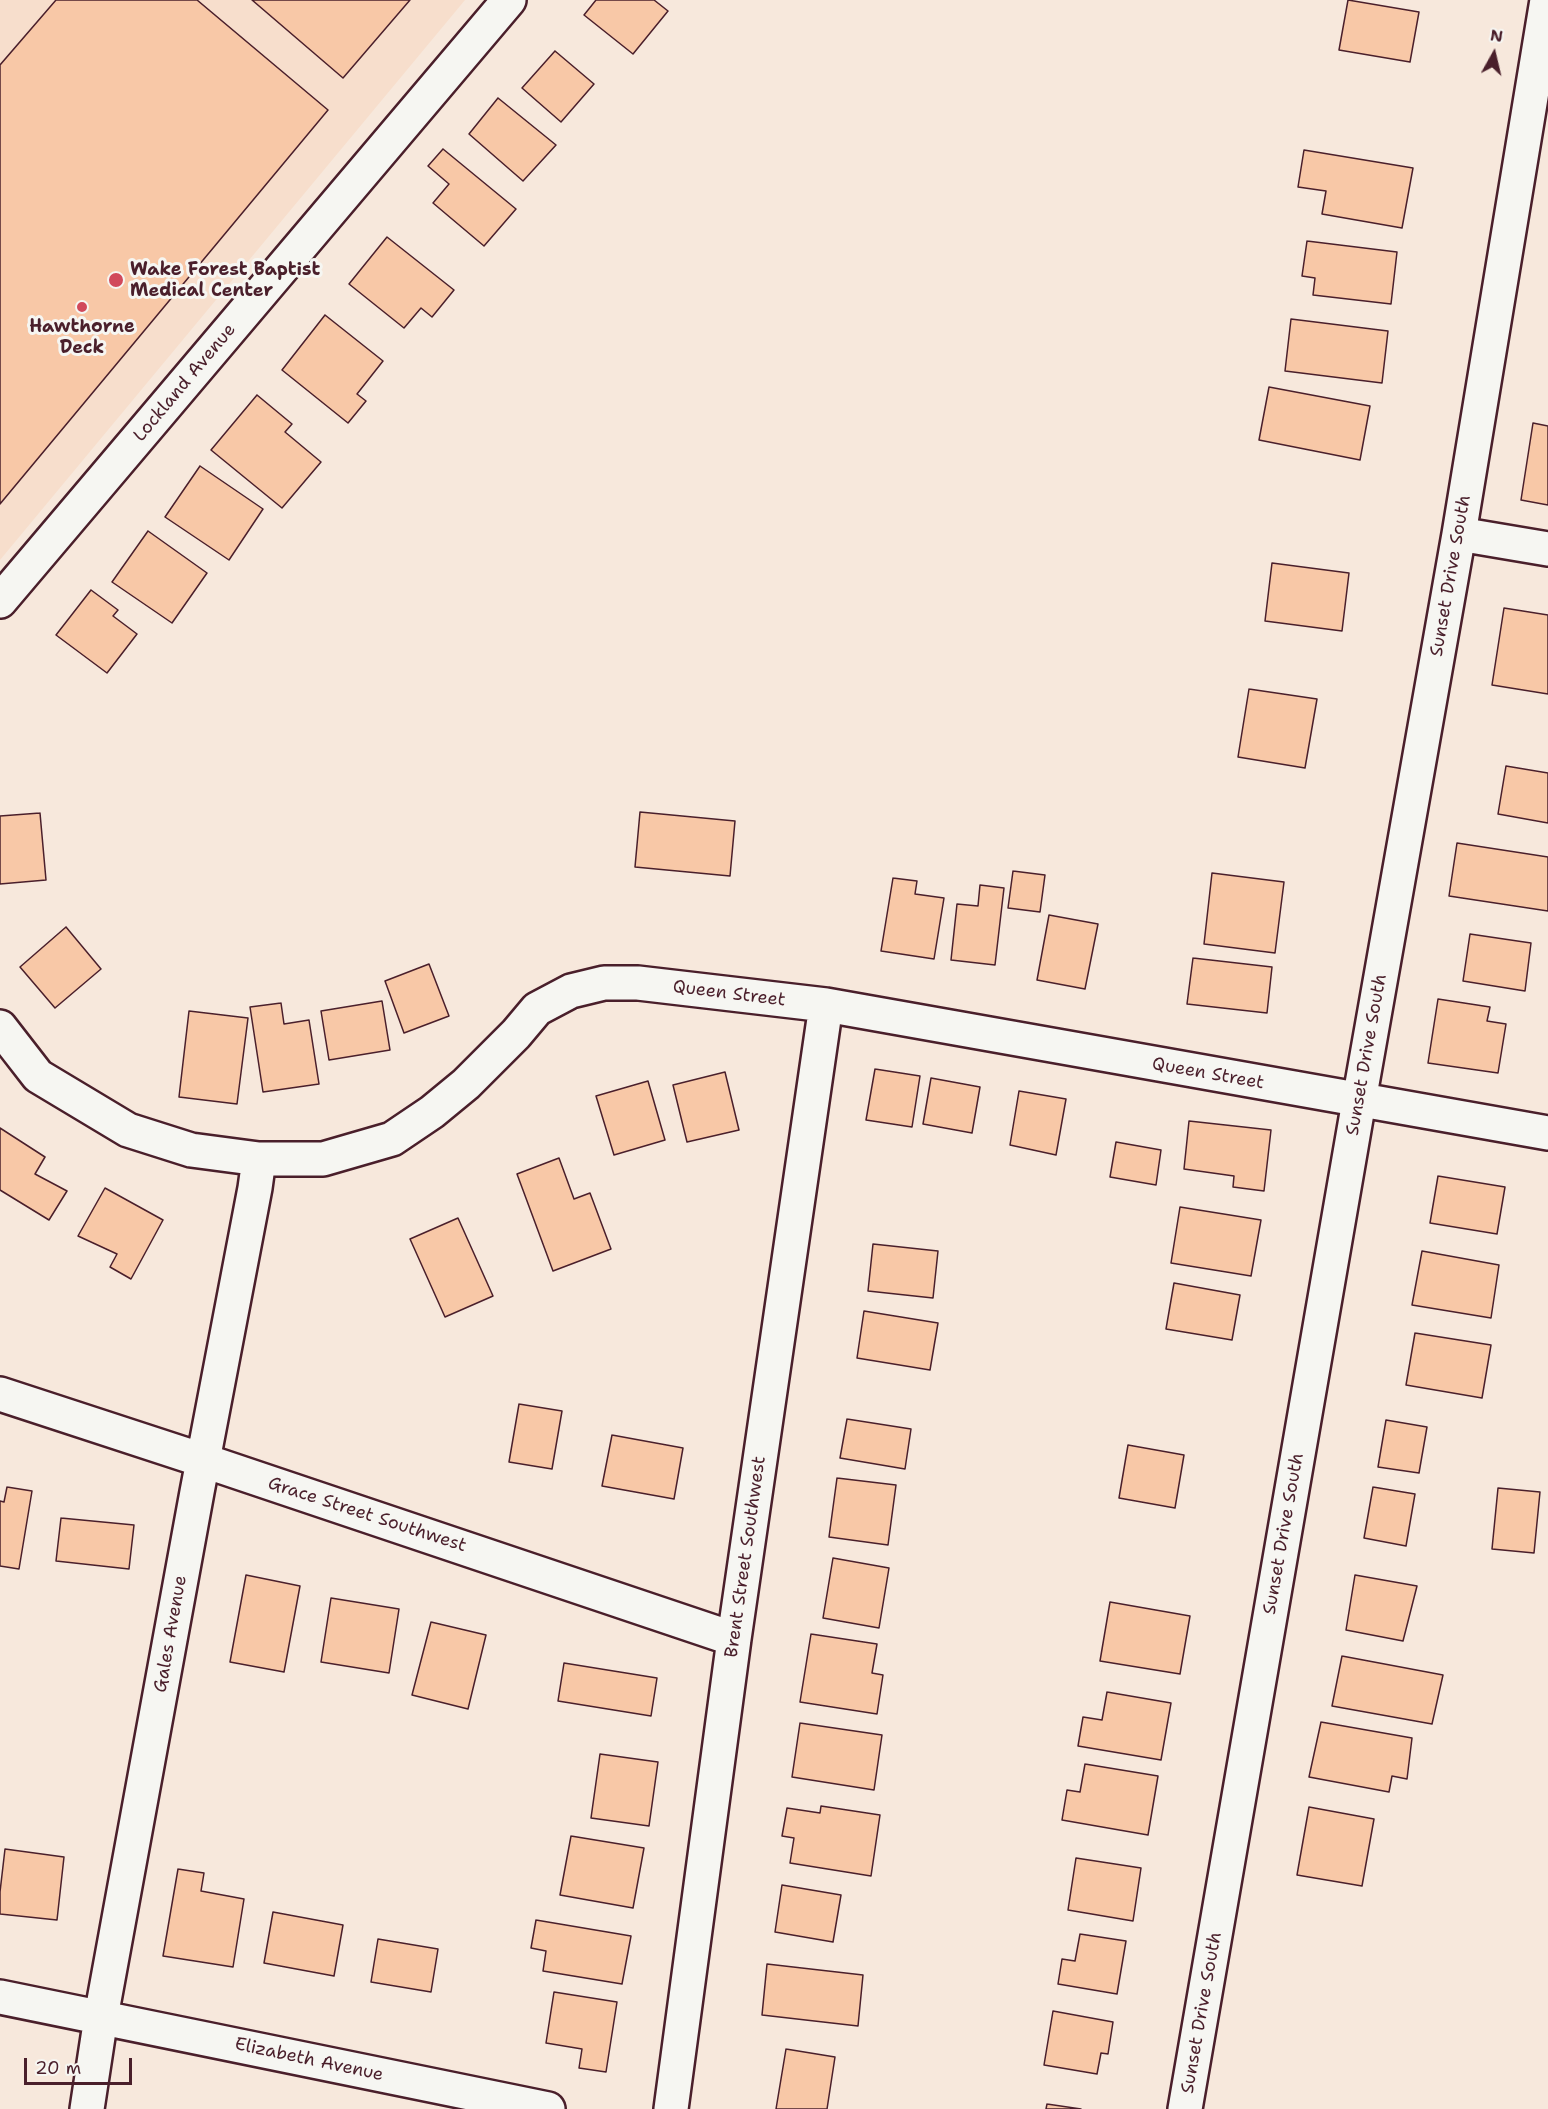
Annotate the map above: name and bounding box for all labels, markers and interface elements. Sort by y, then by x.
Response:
north arrow [1464,24,1524,84]
text: N [1489,24,1504,47]
place label: Wake Forest Baptist Medical Center [130,259,320,302]
marker: Wake Forest Baptist Medical Center [107,271,125,289]
marker: Hawthorne Deck [75,300,89,314]
place label: Hawthorne Deck [29,316,135,358]
street label: Lockland Avenue [129,320,241,446]
street label: Sunset Drive South [1426,494,1476,658]
street label: Sunset Drive South [1342,973,1392,1137]
street label: Queen Street [671,976,787,1012]
street label: Queen Street [1150,1054,1266,1094]
street label: Sunset Drive South [1259,1452,1309,1616]
street label: Brent Street Southwest [721,1455,771,1659]
street label: Grace Street Southwest [265,1473,469,1557]
street label: Gales Avenue [150,1574,192,1694]
street label: Sunset Drive South [1177,1931,1227,2095]
street label: Elizabeth Avenue [233,2034,385,2086]
scale bar [27,2046,135,2084]
text: 20 m [35,2056,81,2080]

